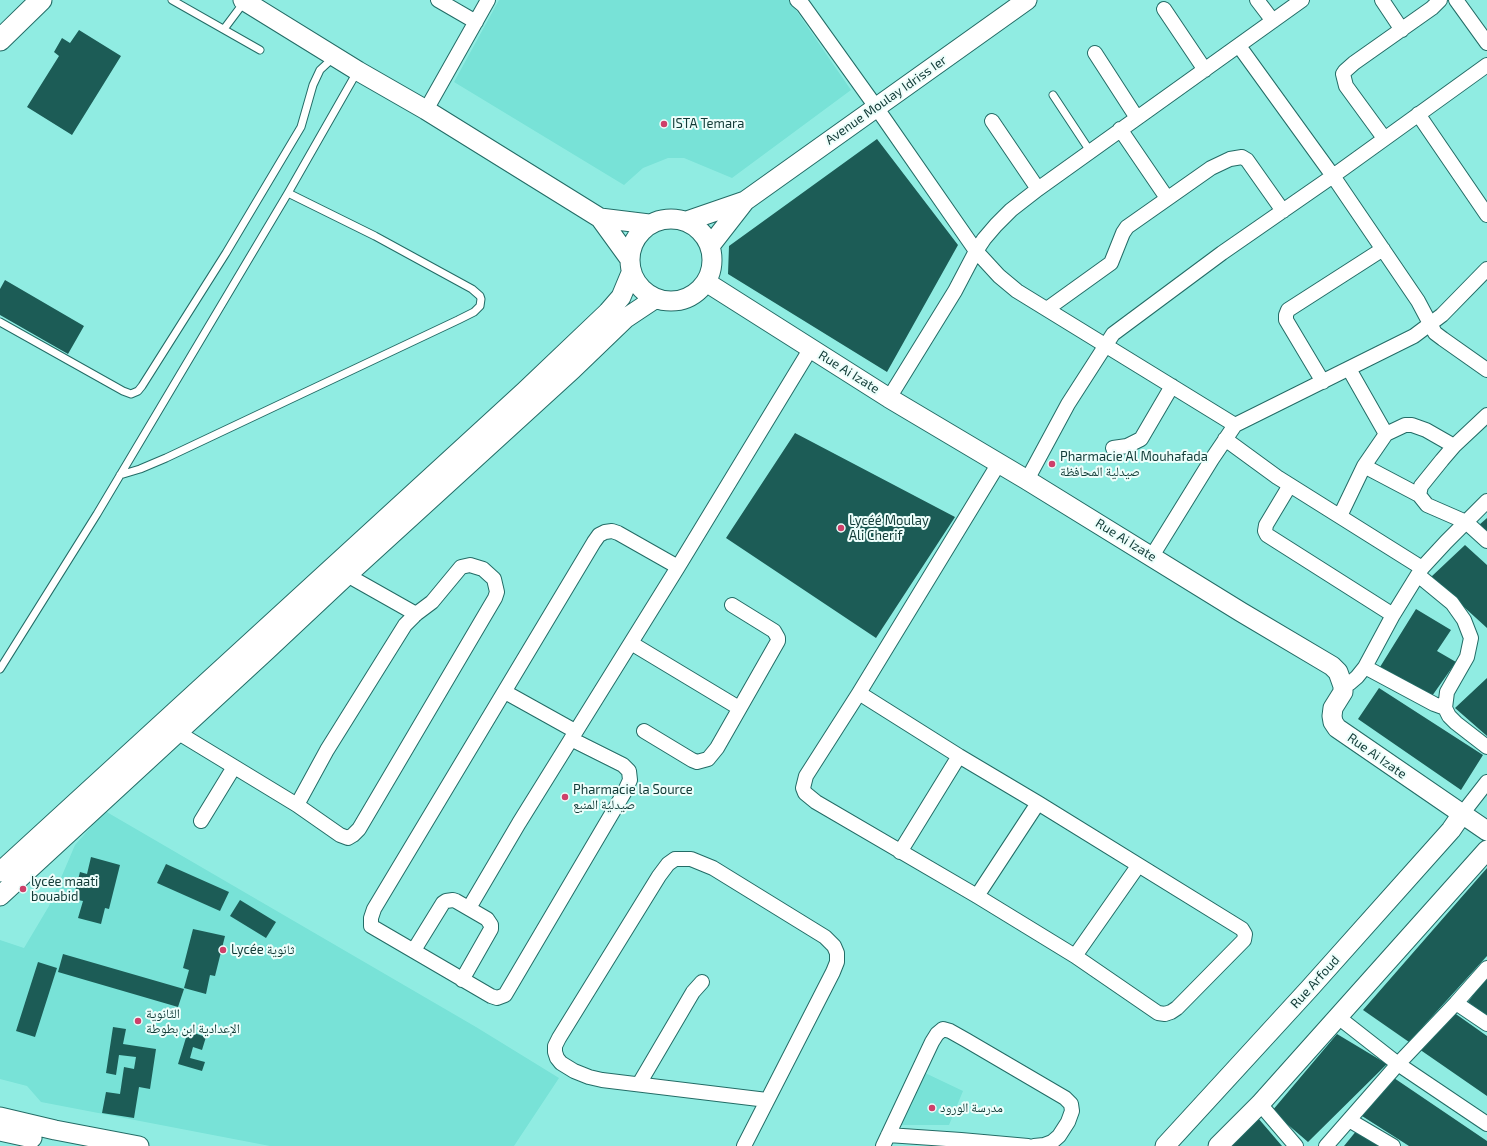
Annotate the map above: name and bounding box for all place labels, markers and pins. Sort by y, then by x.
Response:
place label: ISTA Temara [672,116,744,132]
marker: ISTA Temara [659,119,669,129]
place label: Pharmacie Al Mouhafada صيدلية المحافظة [1060,449,1208,480]
marker: Pharmacie Al Mouhafada صيدلية المحافظة [1047,459,1057,469]
place label: Lycéé Moulay Ali Cherif [849,513,929,544]
marker: Lycéé Moulay Ali Cherif [836,523,846,533]
place label: Pharmacie la Source صيدلية المنبع [573,782,693,813]
marker: Pharmacie la Source صيدلية المنبع [560,792,570,802]
place label: lycée maati bouabid [31,874,98,905]
marker: lycée maati bouabid [18,884,28,894]
place label: Lycée ثانوية [231,942,294,958]
marker: Lycée ثانوية [218,945,228,955]
place label: الثّانوية الإعدادية ابن بطوطة [146,1006,240,1037]
marker: الثّانوية الإعدادية ابن بطوطة [133,1016,143,1026]
place label: مدرسة الورود [940,1100,1003,1116]
marker: مدرسة الورود [927,1103,937,1113]

